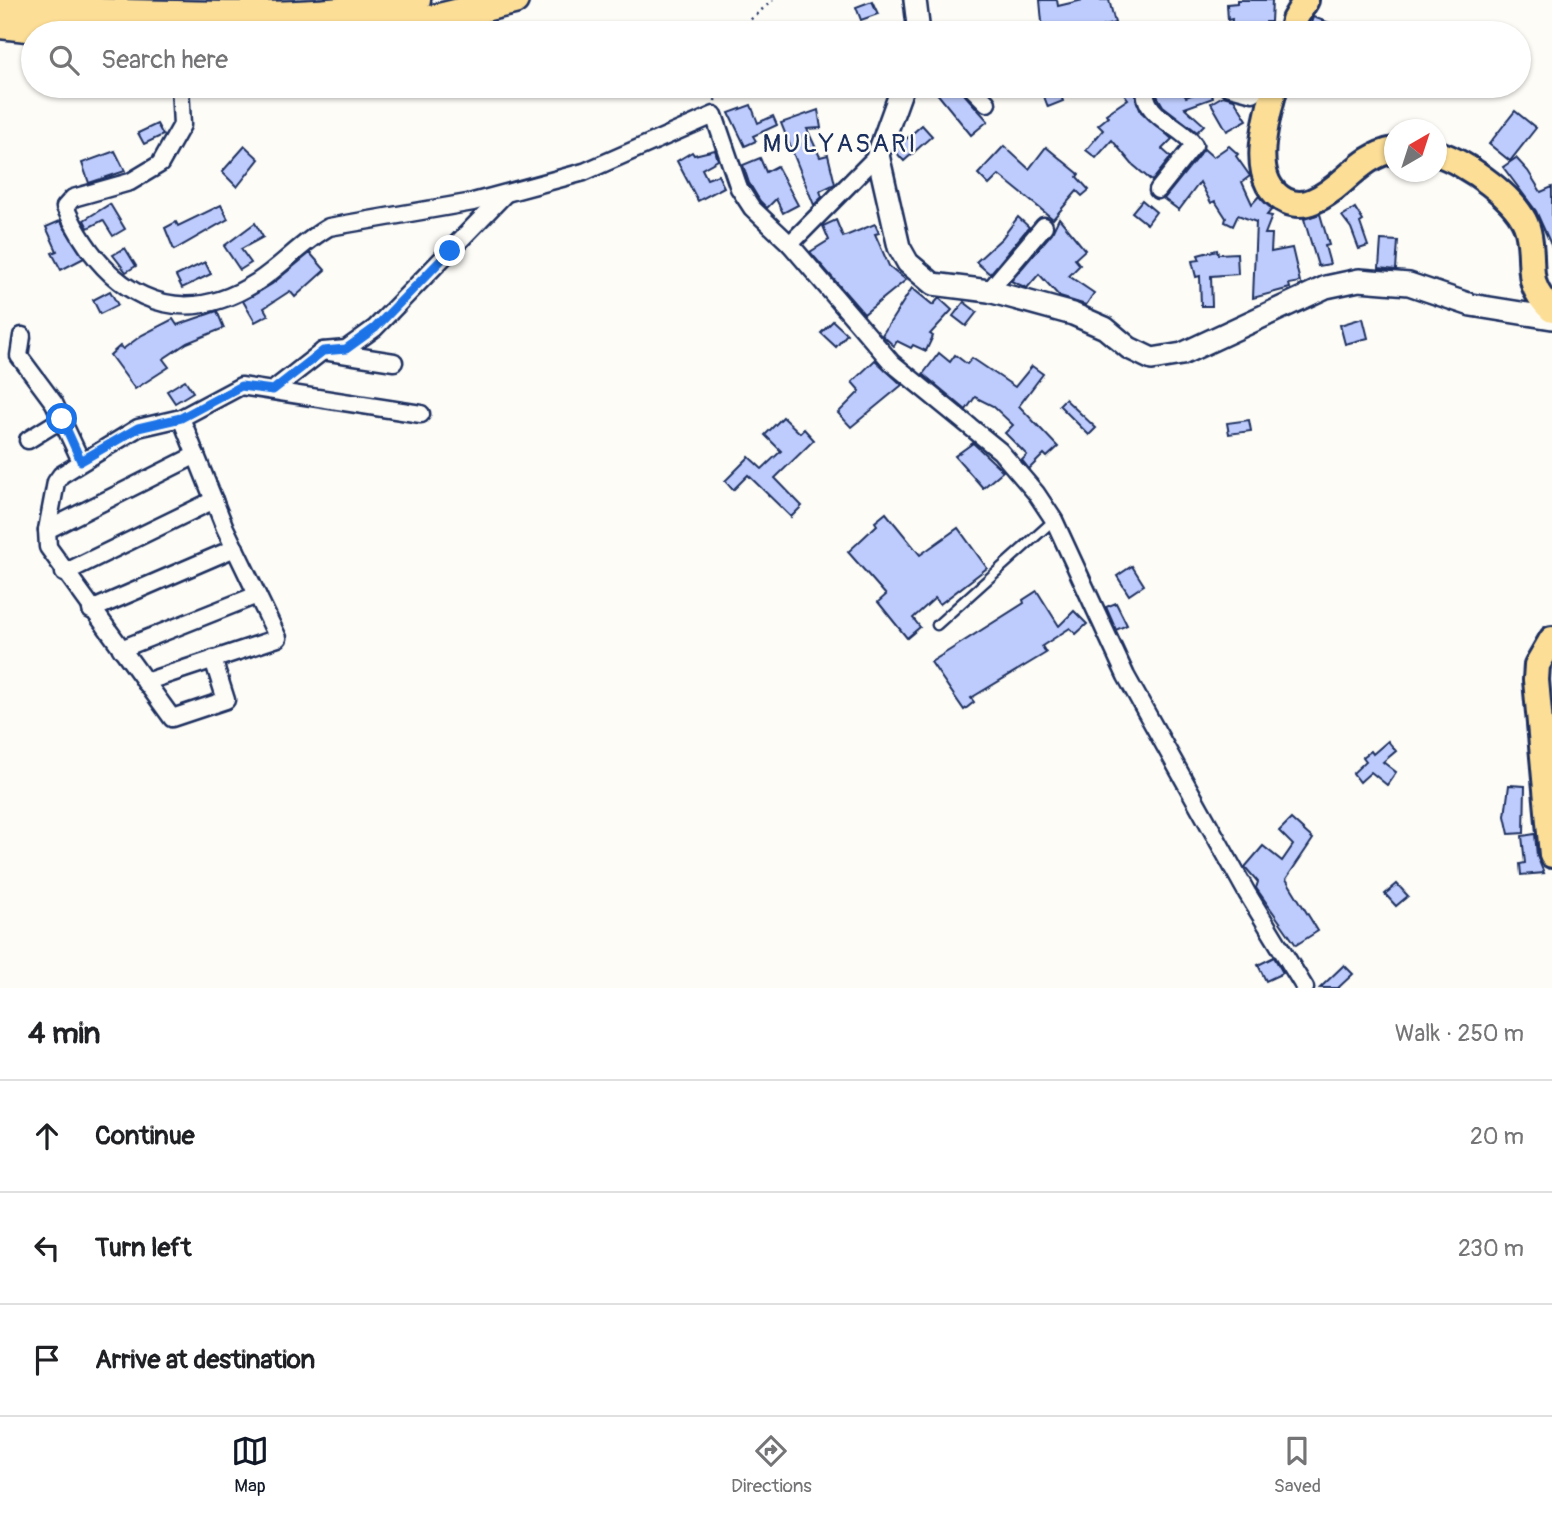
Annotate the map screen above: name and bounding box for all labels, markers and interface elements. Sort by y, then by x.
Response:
search box [21,21,1531,98]
icon: search [45,41,83,79]
text: Search here [101,44,228,76]
north arrow [1384,119,1447,182]
district label: MULYASARI [763,128,918,160]
route end [434,235,465,266]
route start [46,403,77,434]
text: 4 min [28,1015,101,1052]
text: Walk · 250 m [1395,1019,1524,1048]
icon: ahead [28,1117,66,1155]
text: Continue [95,1120,195,1152]
text: 20 m [1470,1122,1524,1151]
icon: left [28,1229,66,1267]
text: Turn left [95,1232,191,1264]
text: 230 m [1458,1234,1524,1263]
icon: arrive [28,1341,66,1379]
text: Arrive at destination [95,1344,315,1376]
tab: Map [231,1432,269,1498]
tab: Directions [731,1432,812,1498]
tab: Saved [1274,1432,1321,1498]

